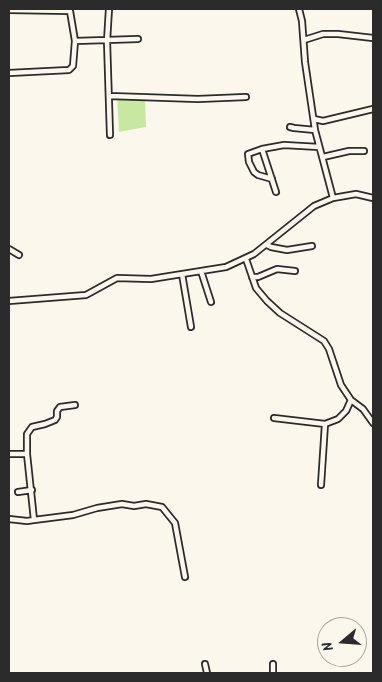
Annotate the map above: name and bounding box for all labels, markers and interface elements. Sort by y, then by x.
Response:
north arrow [317,617,367,667]
text: N [317,639,341,654]

